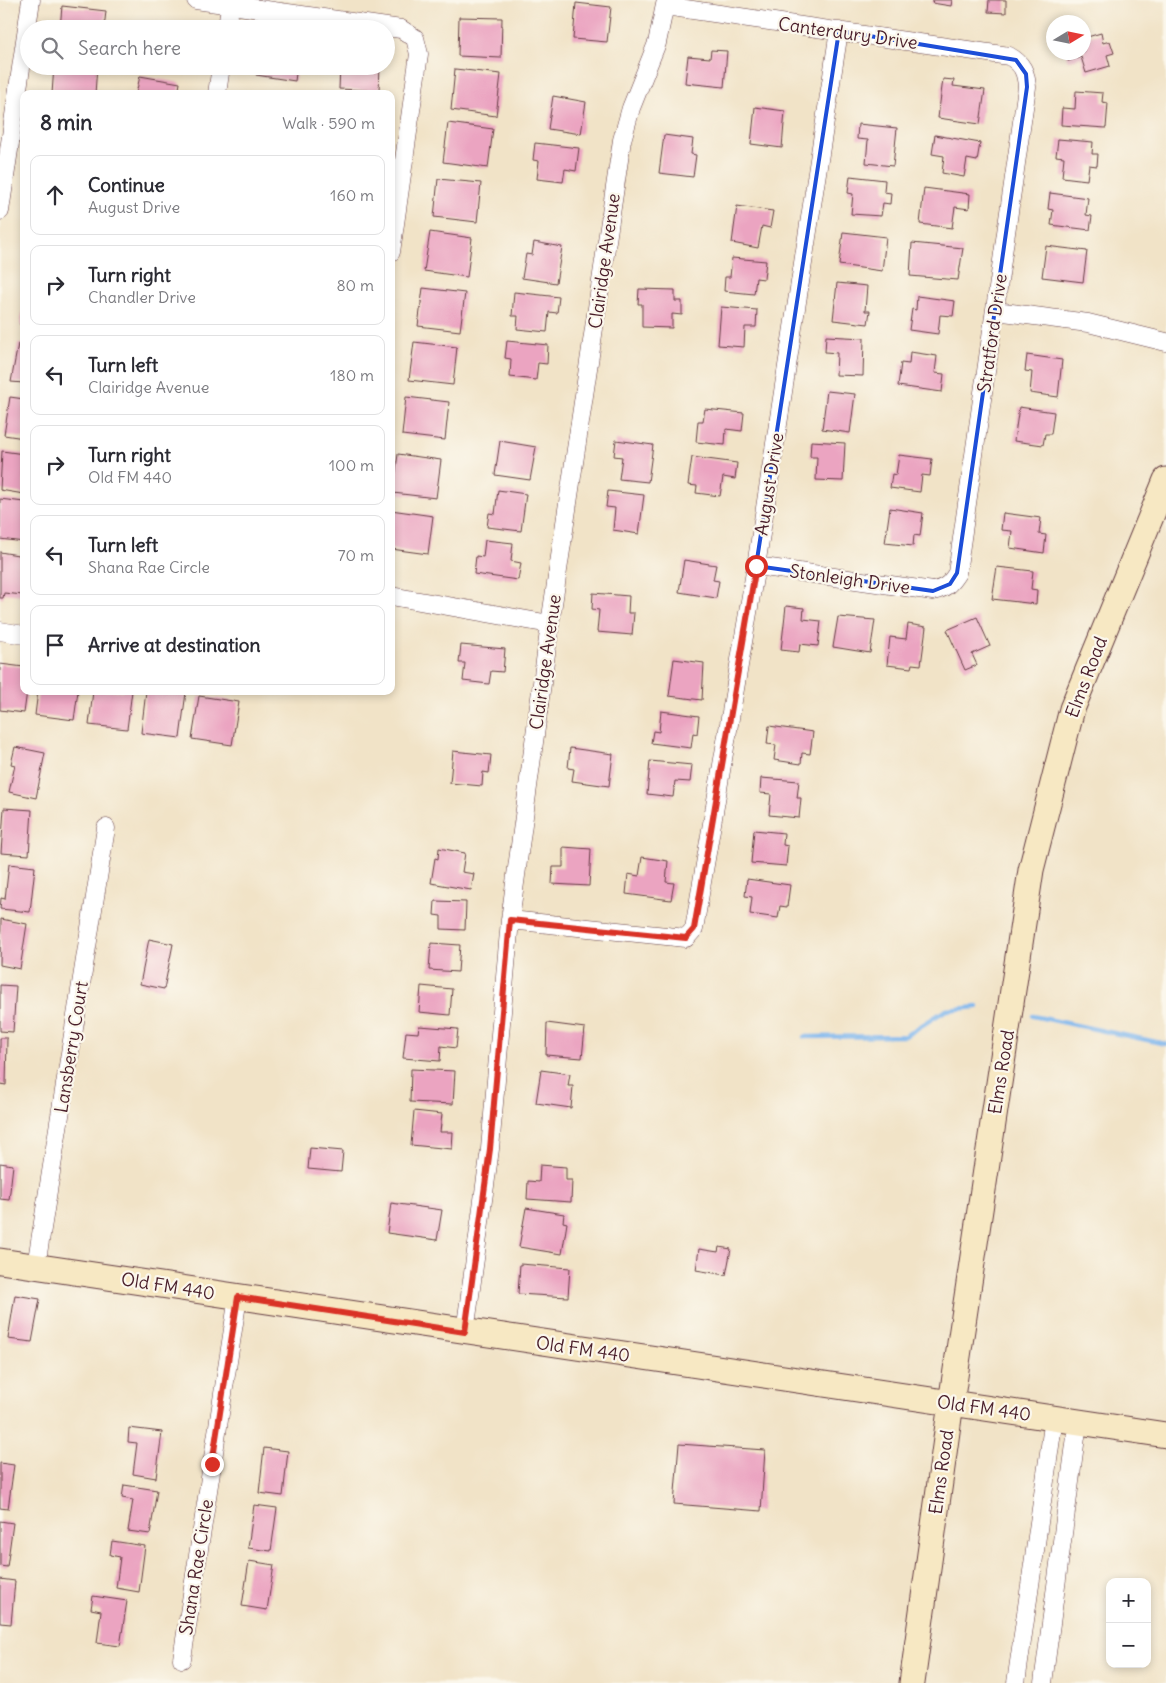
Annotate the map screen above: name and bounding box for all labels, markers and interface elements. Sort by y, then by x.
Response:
street label: Canterdury Drive [777,12,919,54]
north arrow [1046,15,1091,60]
search box [20,20,395,75]
icon: search [38,34,66,62]
text: Search here [78,36,181,60]
text: 8 min [40,109,92,136]
text: Walk · 590 m [282,113,375,133]
text: Continue [88,173,165,197]
icon: ahead [41,181,69,209]
text: 160 m [330,185,374,205]
street label: Clairidge Avenue [583,192,625,330]
text: August Drive [88,197,180,217]
text: Turn right [88,263,171,287]
icon: right [41,271,69,299]
street label: Stratford Drive [972,272,1012,394]
text: 80 m [336,275,374,295]
text: Chandler Drive [88,287,196,307]
text: Turn left [88,353,158,377]
icon: left [41,361,69,389]
text: 180 m [330,365,374,385]
text: Clairidge Avenue [88,377,209,397]
street label: August Drive [750,431,788,537]
text: Turn right [88,443,171,467]
icon: right [41,451,69,479]
text: 100 m [329,455,374,475]
text: Old FM 440 [88,467,172,487]
text: Turn left [88,533,158,557]
icon: left [41,541,69,569]
text: 70 m [338,545,374,565]
route start [745,555,768,578]
text: Shana Rae Circle [88,557,210,577]
street label: Stonleigh Drive [788,559,912,599]
street label: Clairidge Avenue [524,593,566,731]
icon: arrive [41,631,69,659]
text: Arrive at destination [88,633,261,657]
street label: Elms Road [1060,633,1112,721]
street label: Lansberry Court [49,979,93,1115]
street label: Elms Road [983,1028,1019,1116]
street label: Old FM 440 [119,1267,217,1305]
street label: Old FM 440 [535,1331,631,1367]
street label: Old FM 440 [936,1390,1032,1426]
street label: Elms Road [924,1428,958,1516]
route end [201,1453,224,1476]
street label: Shana Rae Circle [174,1497,218,1637]
map controls [1106,1578,1151,1668]
button: + [1106,1578,1151,1623]
button: − [1106,1623,1151,1668]

